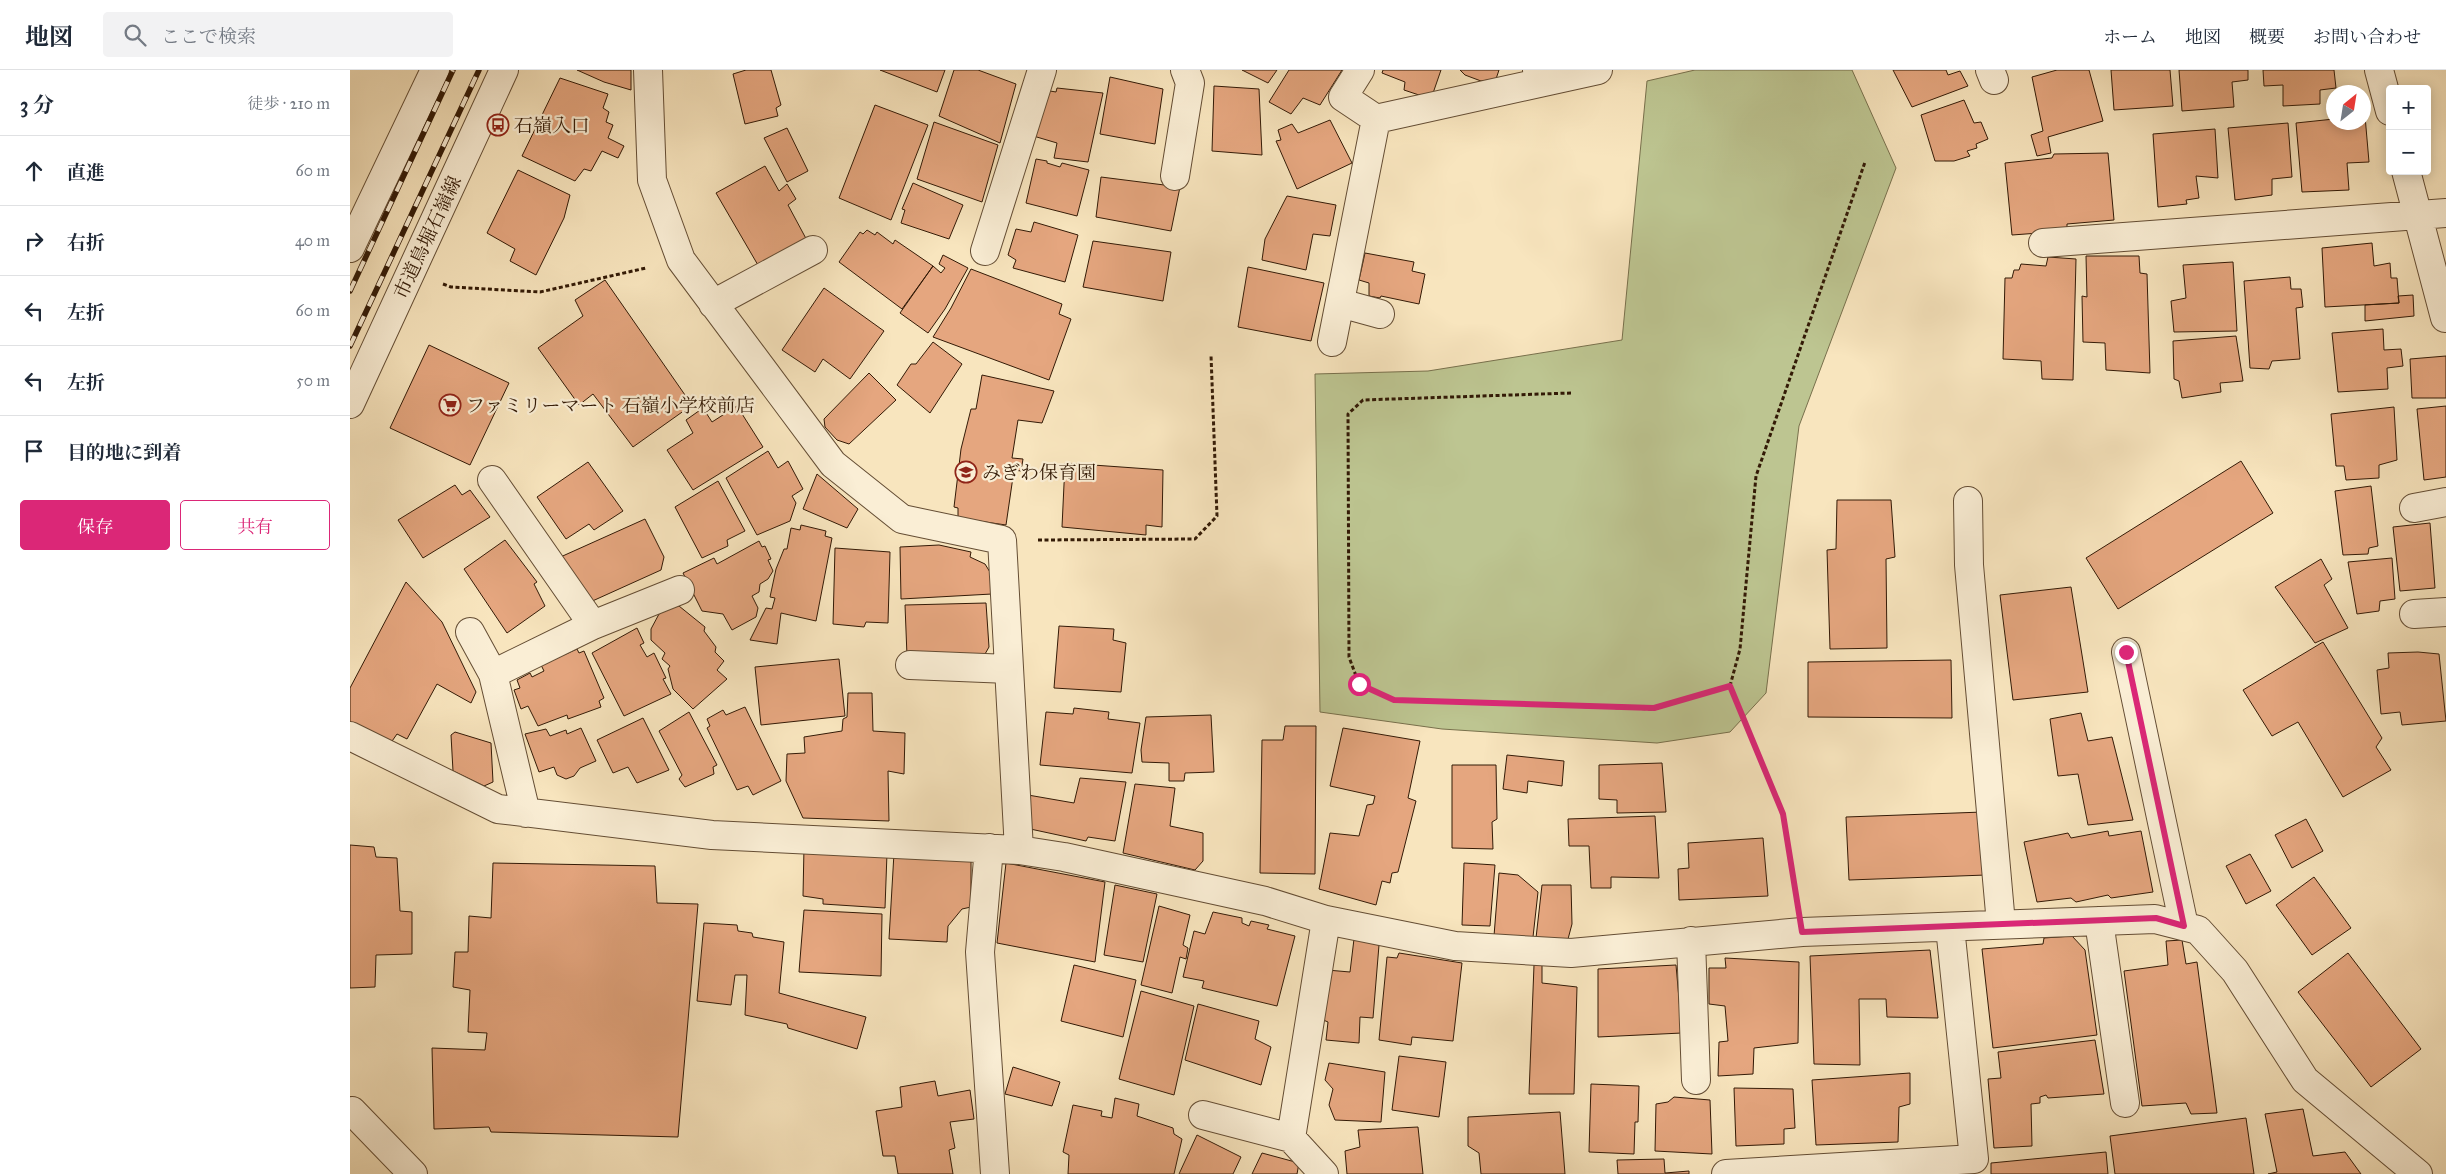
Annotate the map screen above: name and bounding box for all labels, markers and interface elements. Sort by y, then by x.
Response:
search box [103,12,453,57]
icon: search [121,21,149,49]
text: 地図 [25,22,73,52]
text: ここで検索 [161,25,256,48]
text: ホーム [2103,26,2157,48]
text: 地図 [2185,26,2221,48]
text: 概要 [2249,26,2285,48]
text: お問い合わせ [2313,26,2421,48]
north arrow [2326,85,2371,130]
map controls [2386,85,2431,175]
button: + [2386,85,2431,130]
text: 3 分 [20,92,54,118]
text: 徒歩 · 210 m [247,94,330,113]
bus stop icon: 石嶺入口 [486,113,510,137]
place label: 石嶺入口 [514,114,590,137]
button: − [2386,130,2431,175]
icon: ahead [20,157,48,185]
text: 直進 [67,161,105,184]
text: 60 m [296,161,330,180]
street label: 市道鳥堀石嶺線 [389,172,466,302]
icon: right [20,227,48,255]
text: 右折 [67,231,105,254]
text: 40 m [295,231,330,250]
icon: left [20,297,48,325]
text: 左折 [67,301,105,324]
text: 60 m [296,301,330,320]
icon: left [20,367,48,395]
text: 左折 [67,371,105,394]
text: 50 m [296,371,330,390]
supermarket icon: ファミリーマート 石嶺小学校前店 [438,393,462,417]
place label: ファミリーマート 石嶺小学校前店 [466,394,755,417]
icon: arrive [20,437,48,465]
text: 目的地に到着 [67,441,181,464]
school or university icon: みぎわ保育園 [954,460,978,484]
place label: みぎわ保育園 [982,461,1096,484]
button: 保存 [20,500,170,550]
button: 共有 [180,500,330,550]
route end [2115,641,2138,664]
route start [1348,673,1371,696]

